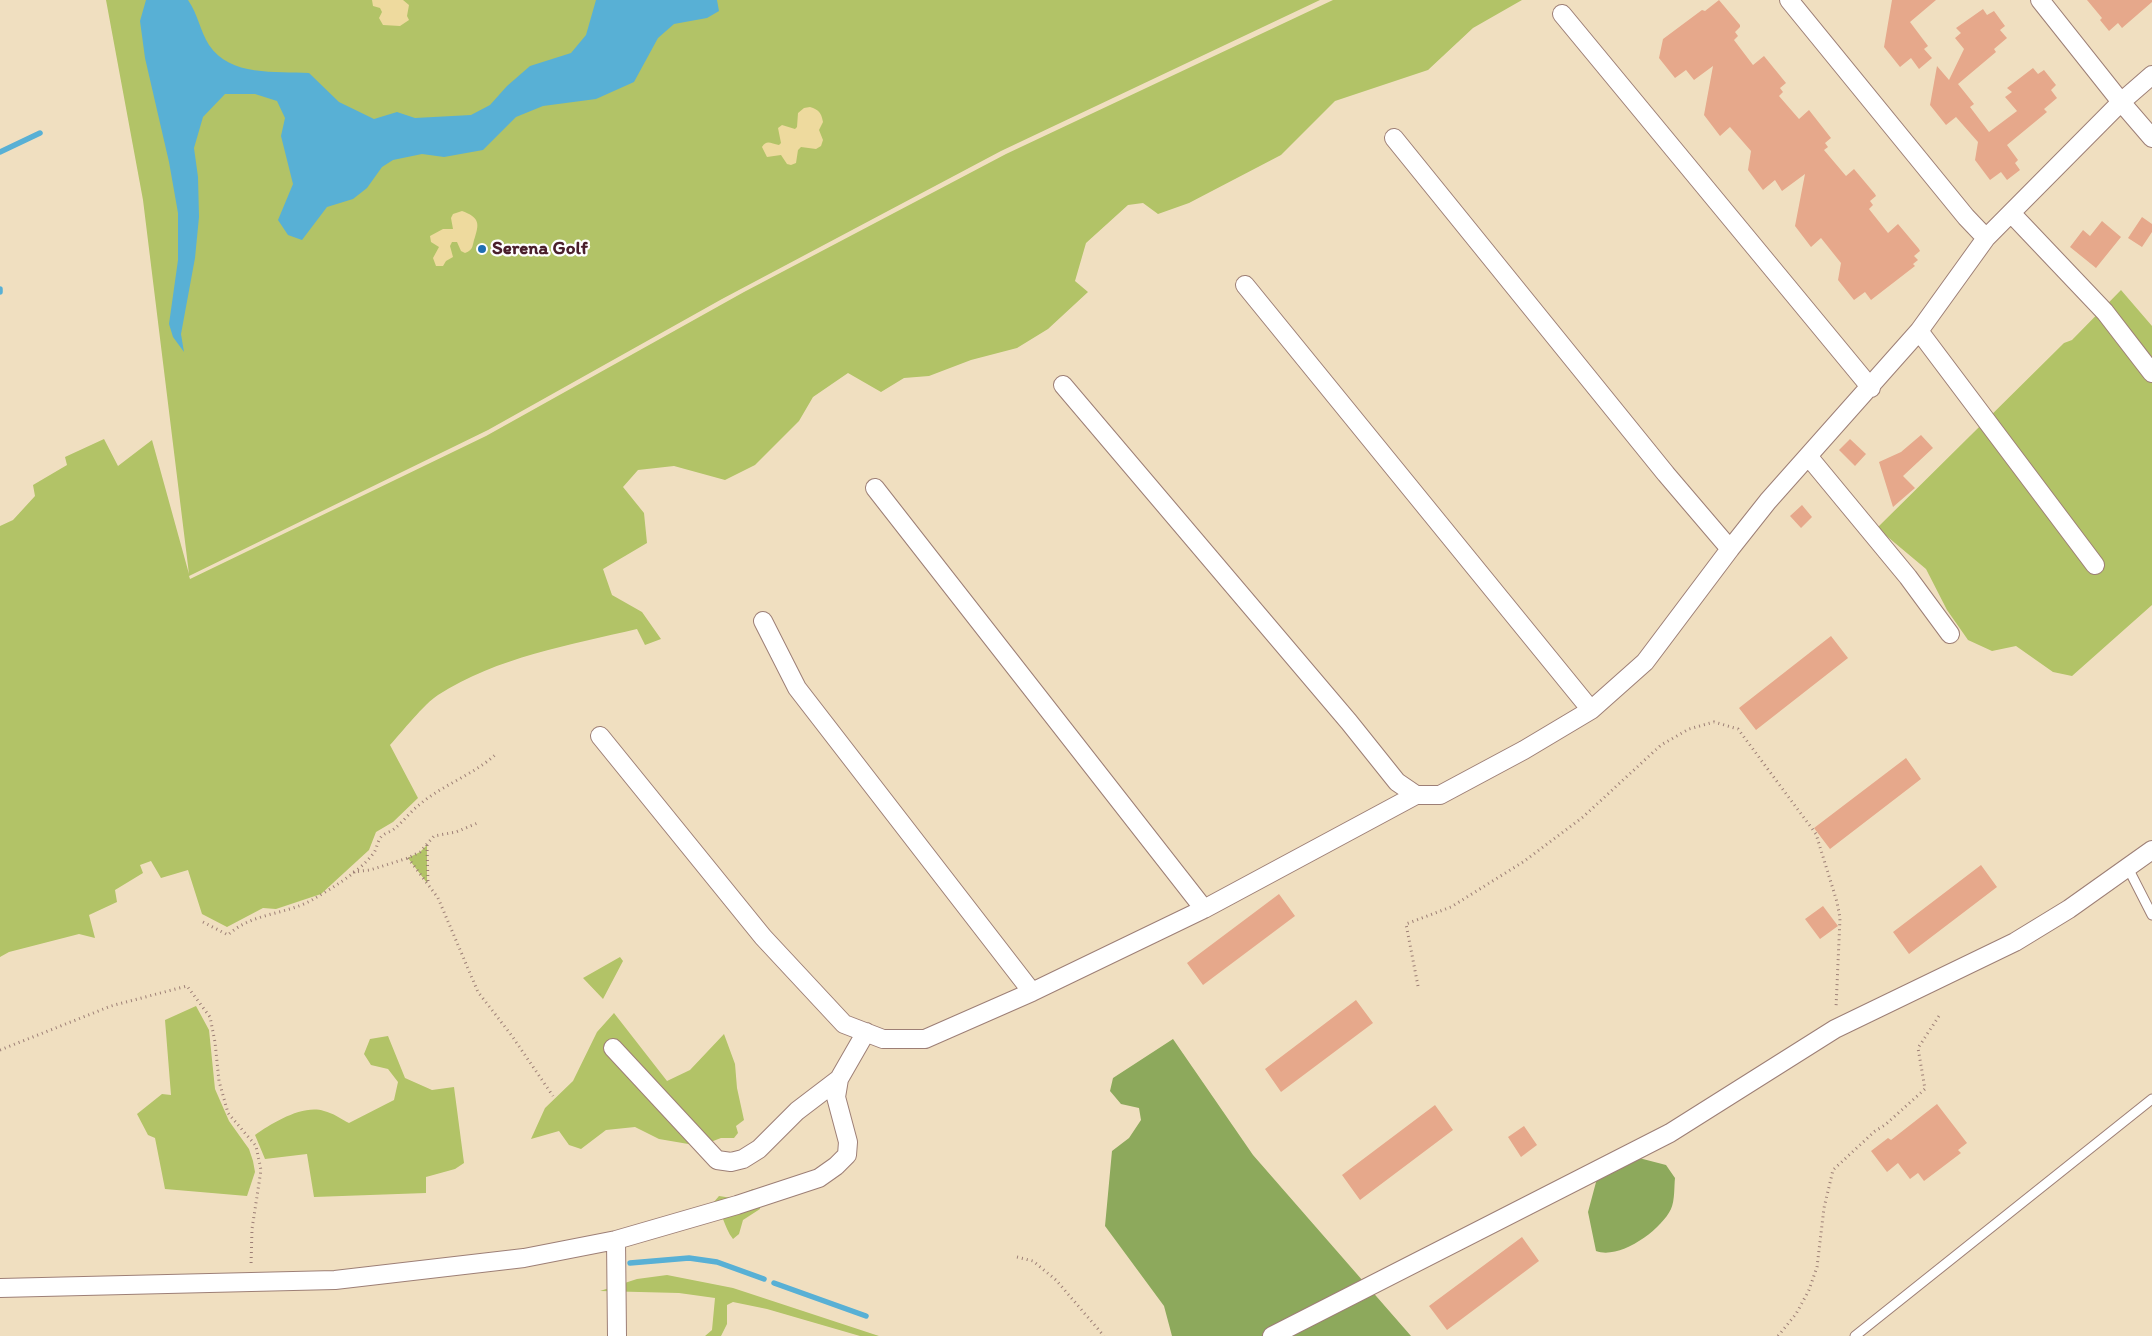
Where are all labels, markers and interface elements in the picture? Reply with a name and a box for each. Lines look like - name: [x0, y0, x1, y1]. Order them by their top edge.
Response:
- place label: Serena Golf: [492, 238, 588, 260]
- marker: Serena Golf: [476, 243, 488, 255]

